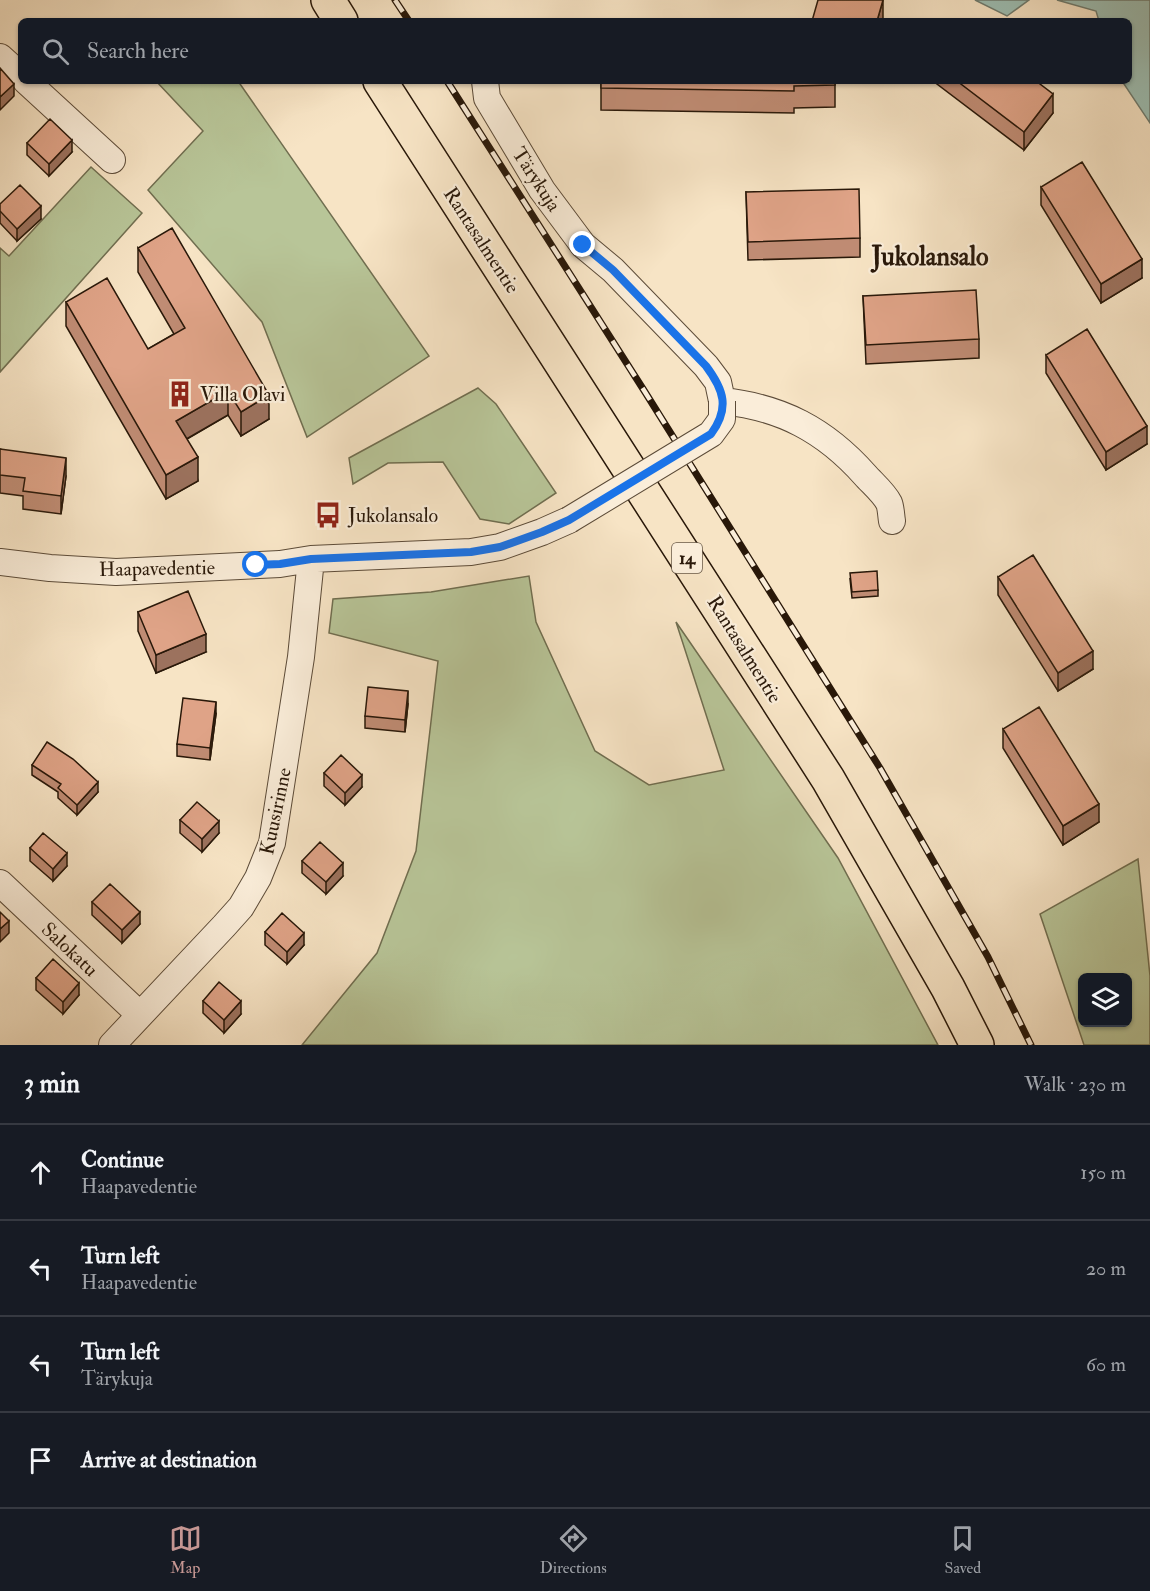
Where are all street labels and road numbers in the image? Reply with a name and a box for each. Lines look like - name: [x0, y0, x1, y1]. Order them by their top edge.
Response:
- street label: Tärykuja: [507, 142, 567, 217]
- street label: Rantasalmentie: [438, 182, 525, 298]
- road number: 14: [672, 543, 702, 573]
- street label: Haapavedentie: [99, 555, 215, 583]
- street label: Rantasalmentie: [702, 591, 787, 708]
- street label: Kuusirinne: [254, 765, 297, 857]
- street label: Salokatu: [36, 917, 103, 982]

